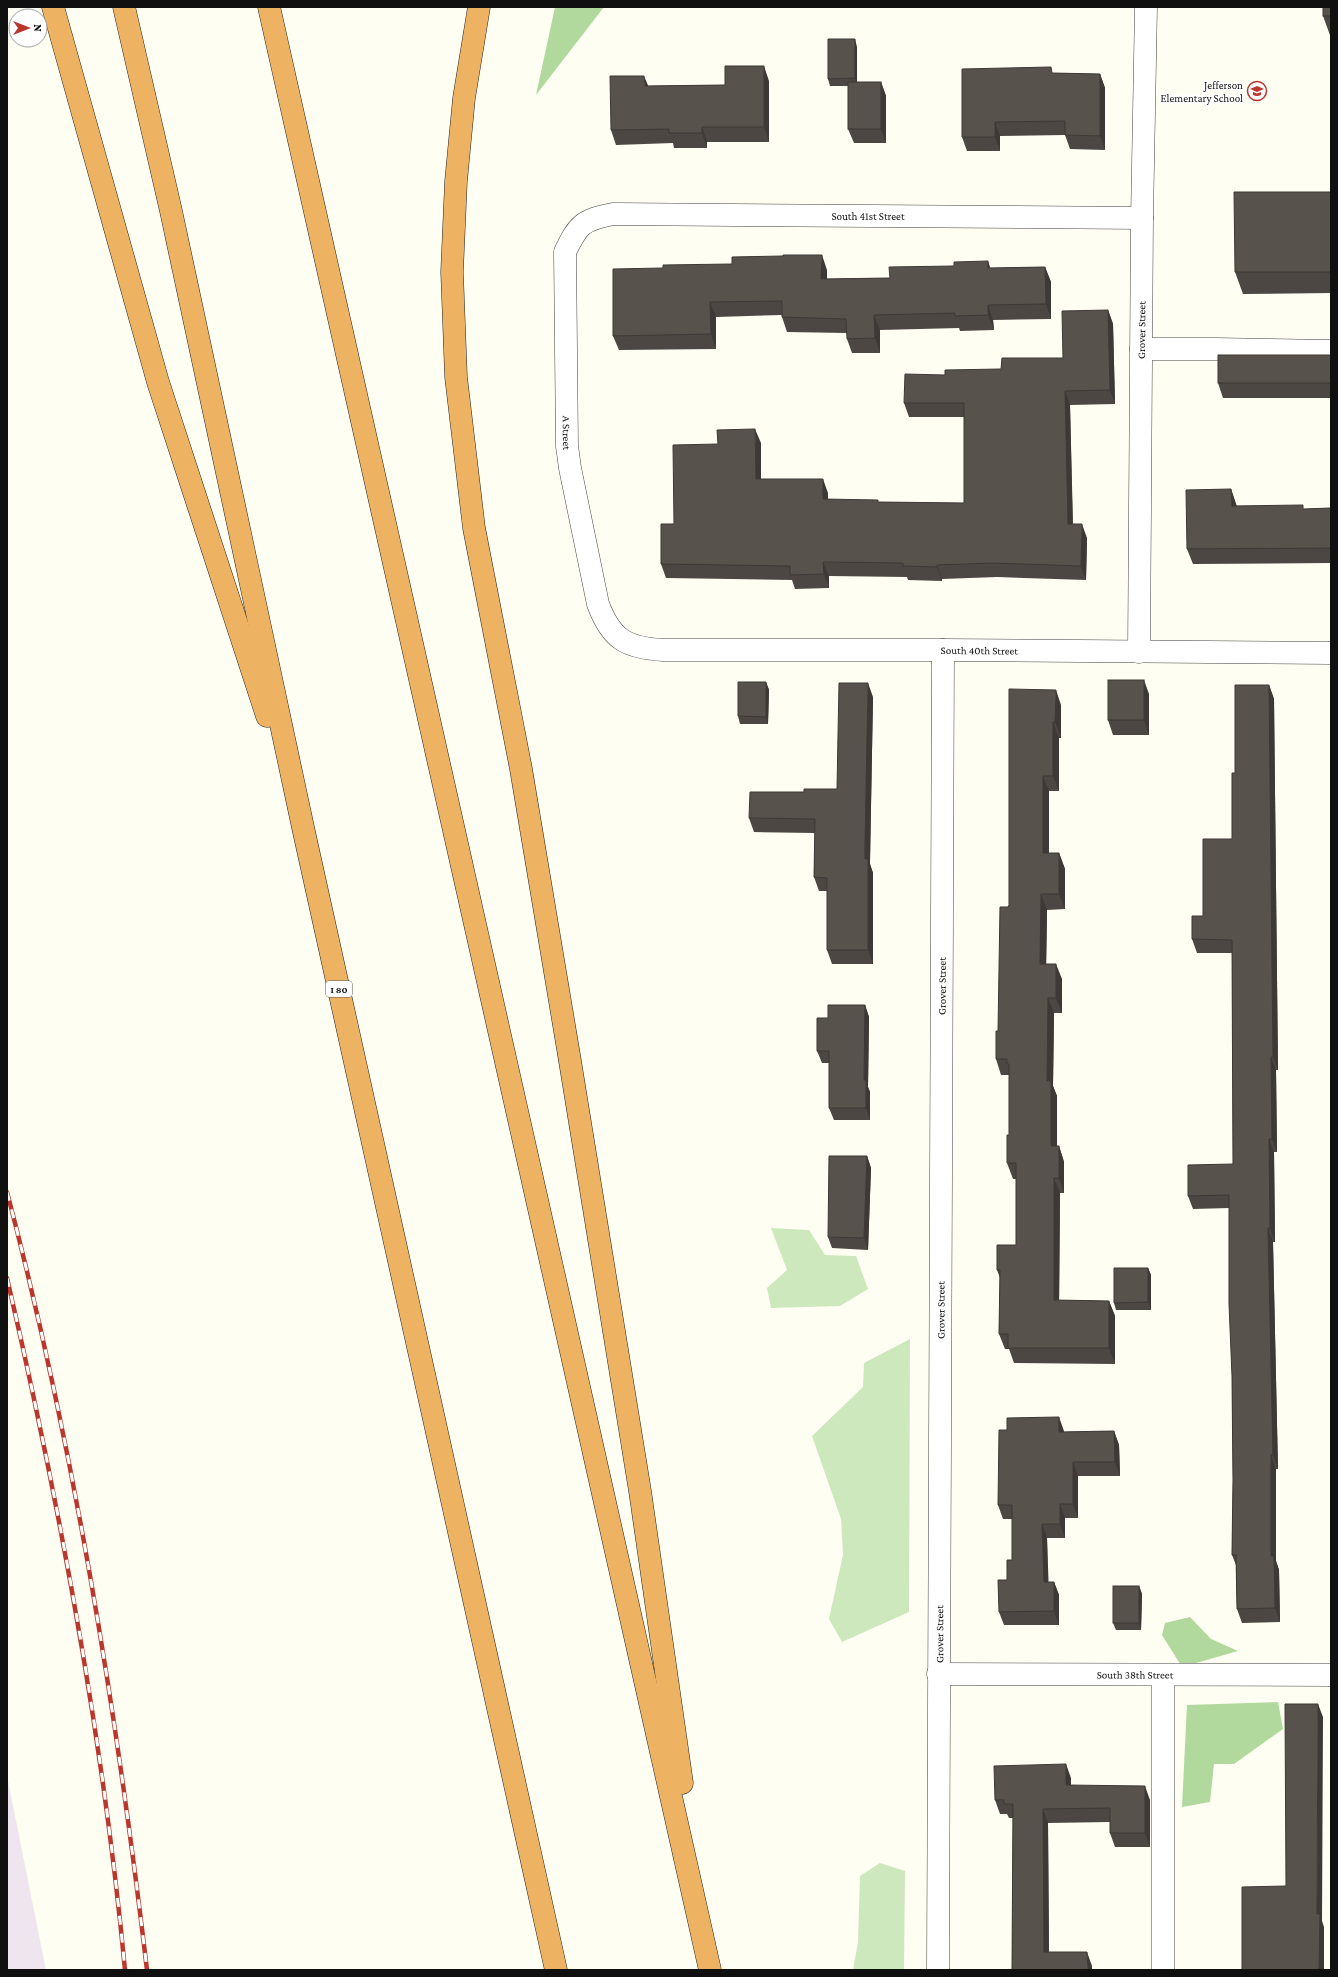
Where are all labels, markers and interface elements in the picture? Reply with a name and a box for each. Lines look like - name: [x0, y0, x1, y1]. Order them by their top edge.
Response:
- north arrow: [8, 8, 48, 48]
- text: N: [32, 24, 44, 32]
- place label: Jefferson Elementary School: [1161, 79, 1243, 105]
- school or university icon: Jefferson Elementary School: [1246, 80, 1268, 102]
- street label: South 41st Street: [831, 210, 905, 222]
- street label: Grover Street: [1135, 301, 1147, 359]
- street label: A Street: [561, 416, 574, 451]
- street label: South 40th Street: [941, 644, 1018, 657]
- street label: Grover Street: [936, 957, 948, 1015]
- road number: I 80: [326, 981, 352, 997]
- street label: Grover Street: [934, 1281, 947, 1339]
- street label: Grover Street: [933, 1605, 945, 1663]
- street label: South 38th Street: [1097, 1668, 1174, 1681]

